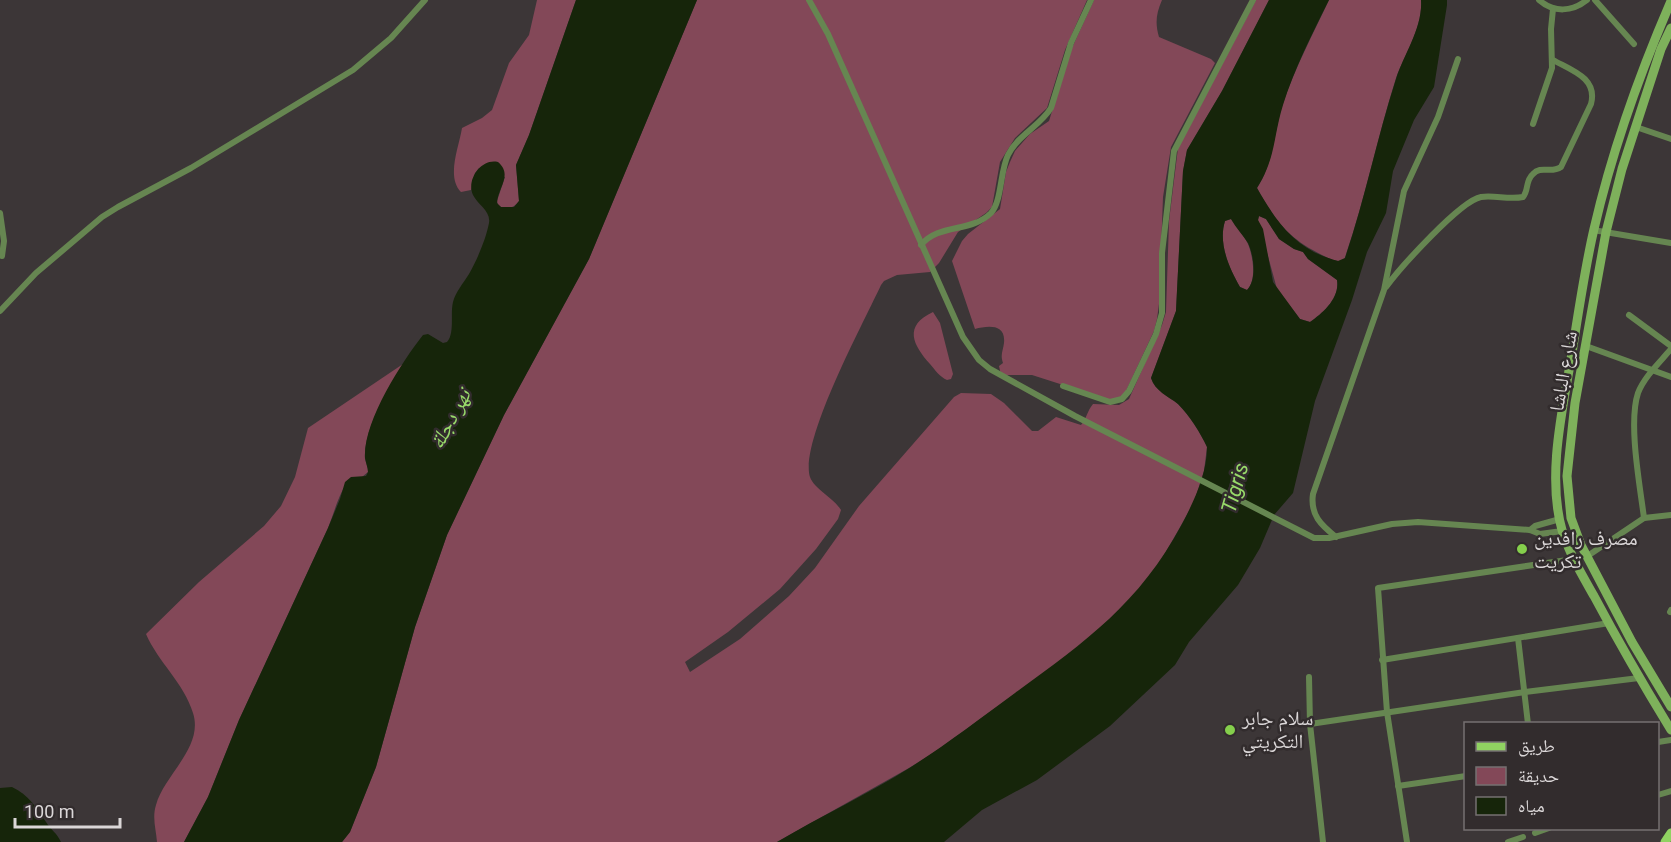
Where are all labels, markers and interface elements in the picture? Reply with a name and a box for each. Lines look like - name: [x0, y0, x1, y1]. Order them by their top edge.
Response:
- street label: شارع الباشا: [1544, 329, 1583, 413]
- water label: نهر دجلة: [424, 382, 477, 453]
- water label: Tigris: [1216, 460, 1254, 516]
- place label: مصرف رافدين تكريت: [1534, 526, 1638, 573]
- marker: مصرف رافدين تكريت: [1515, 542, 1529, 556]
- place label: سلام جابر التكريتي: [1241, 706, 1313, 757]
- legend: [1464, 722, 1659, 830]
- marker: سلام جابر التكريتي: [1223, 723, 1237, 737]
- text: طريق: [1518, 735, 1555, 757]
- text: حديقة: [1518, 765, 1559, 786]
- scale bar: [15, 791, 120, 829]
- text: مياه: [1518, 795, 1545, 816]
- text: 100 m: [24, 801, 75, 822]

